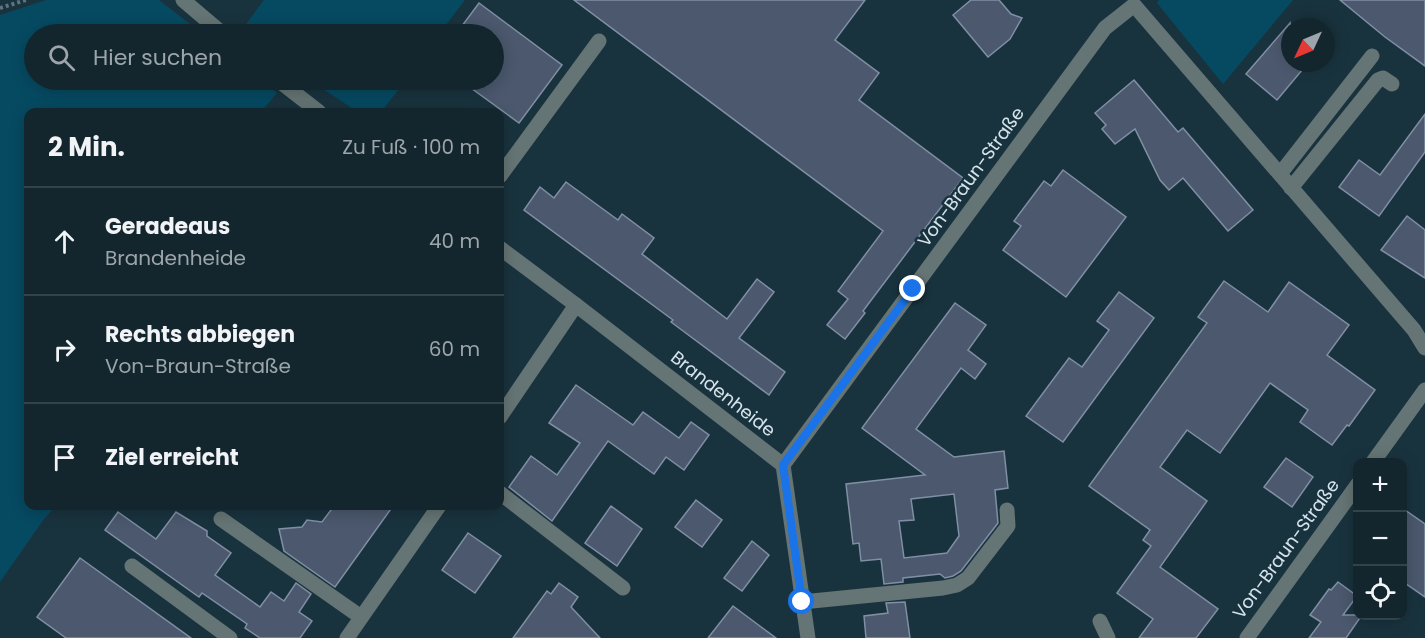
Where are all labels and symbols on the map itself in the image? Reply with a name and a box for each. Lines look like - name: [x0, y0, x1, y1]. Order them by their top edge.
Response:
- north arrow: [1281, 18, 1335, 72]
- street label: Von-Braun-Straße: [911, 102, 1030, 252]
- route end: [899, 275, 925, 301]
- street label: Brandenheide: [666, 345, 781, 442]
- street label: Von-Braun-Straße: [1226, 474, 1345, 624]
- route start: [788, 588, 814, 614]

